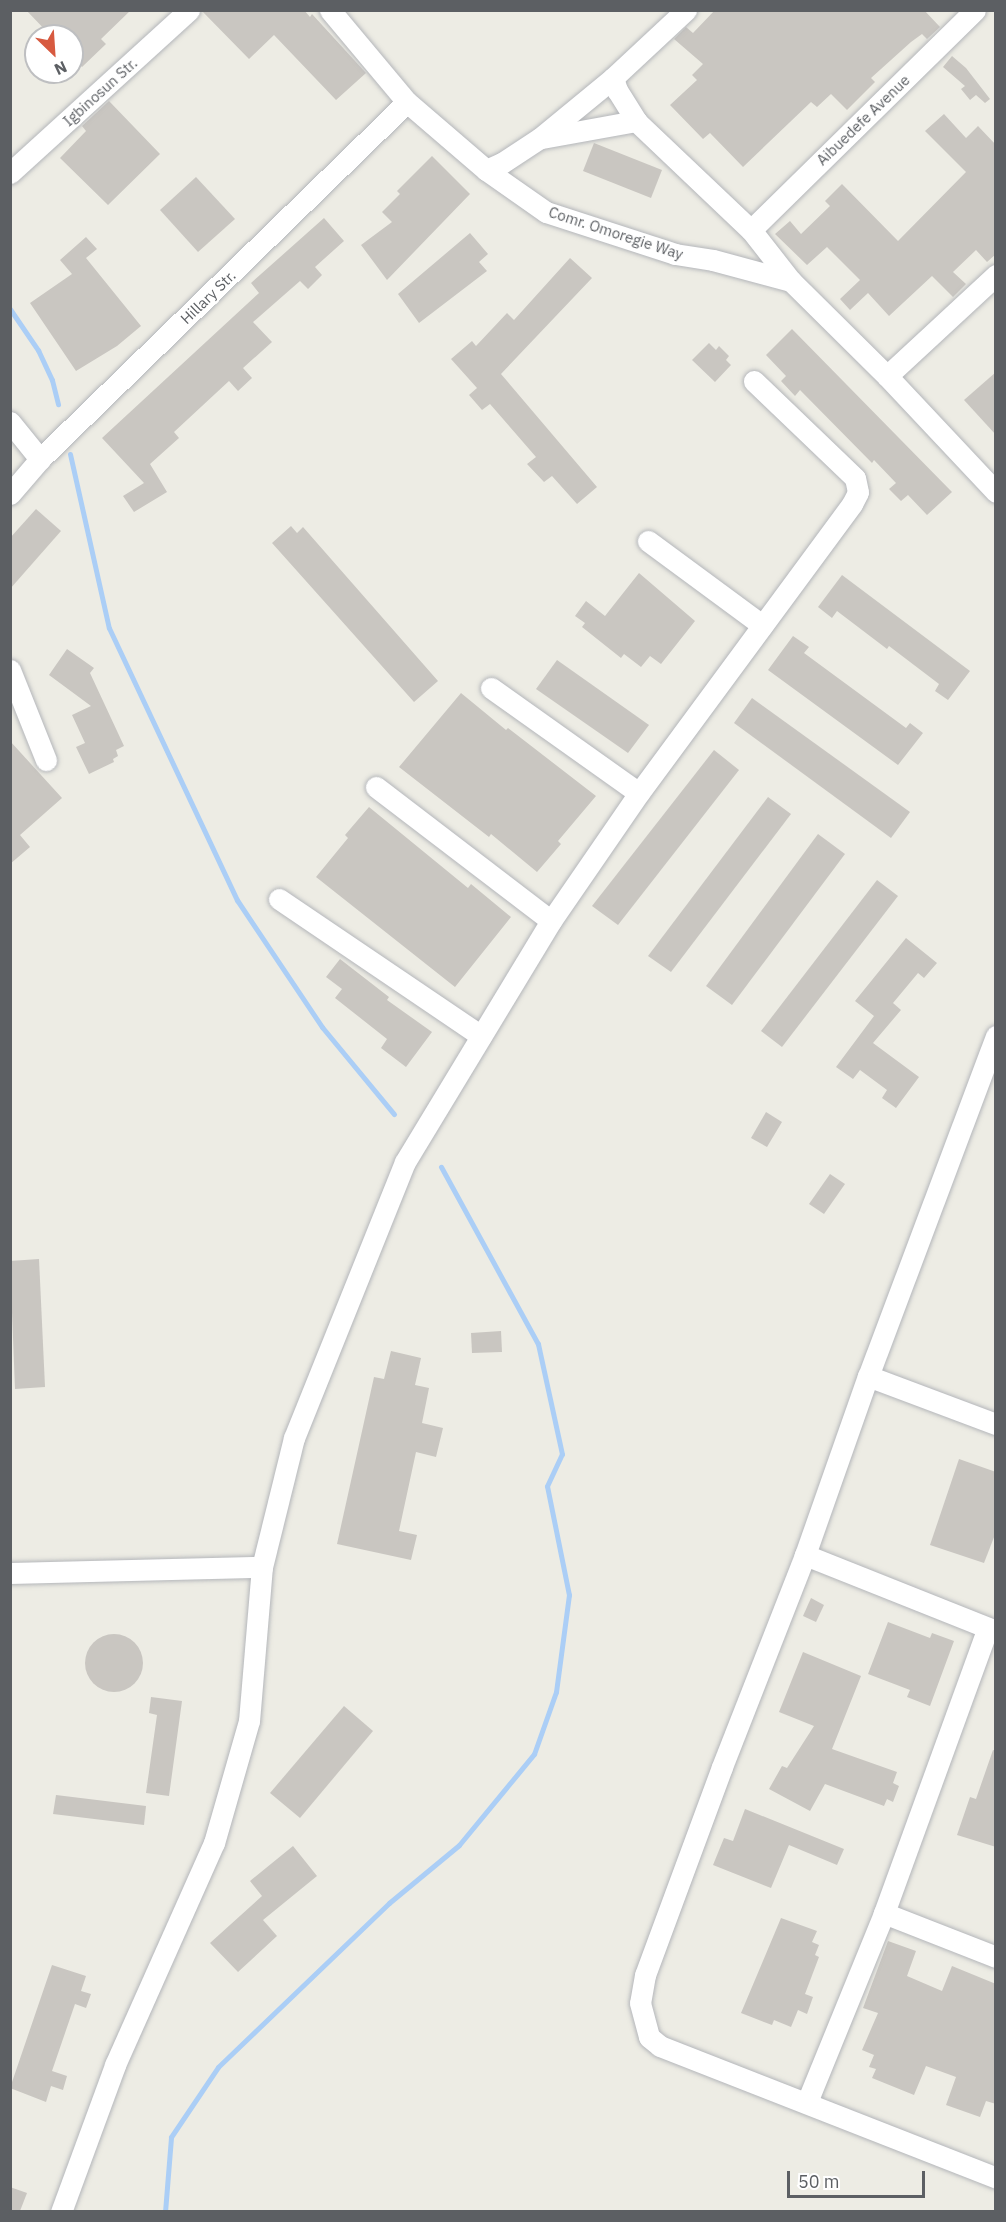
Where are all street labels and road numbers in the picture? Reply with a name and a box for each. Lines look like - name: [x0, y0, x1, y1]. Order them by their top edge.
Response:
- street label: Igbinosun Str.: [59, 54, 141, 130]
- street label: Aibuedefe Avenue: [813, 71, 913, 169]
- street label: Comr. Omoregie Way: [546, 203, 686, 263]
- street label: Hillary Str.: [177, 266, 239, 328]

